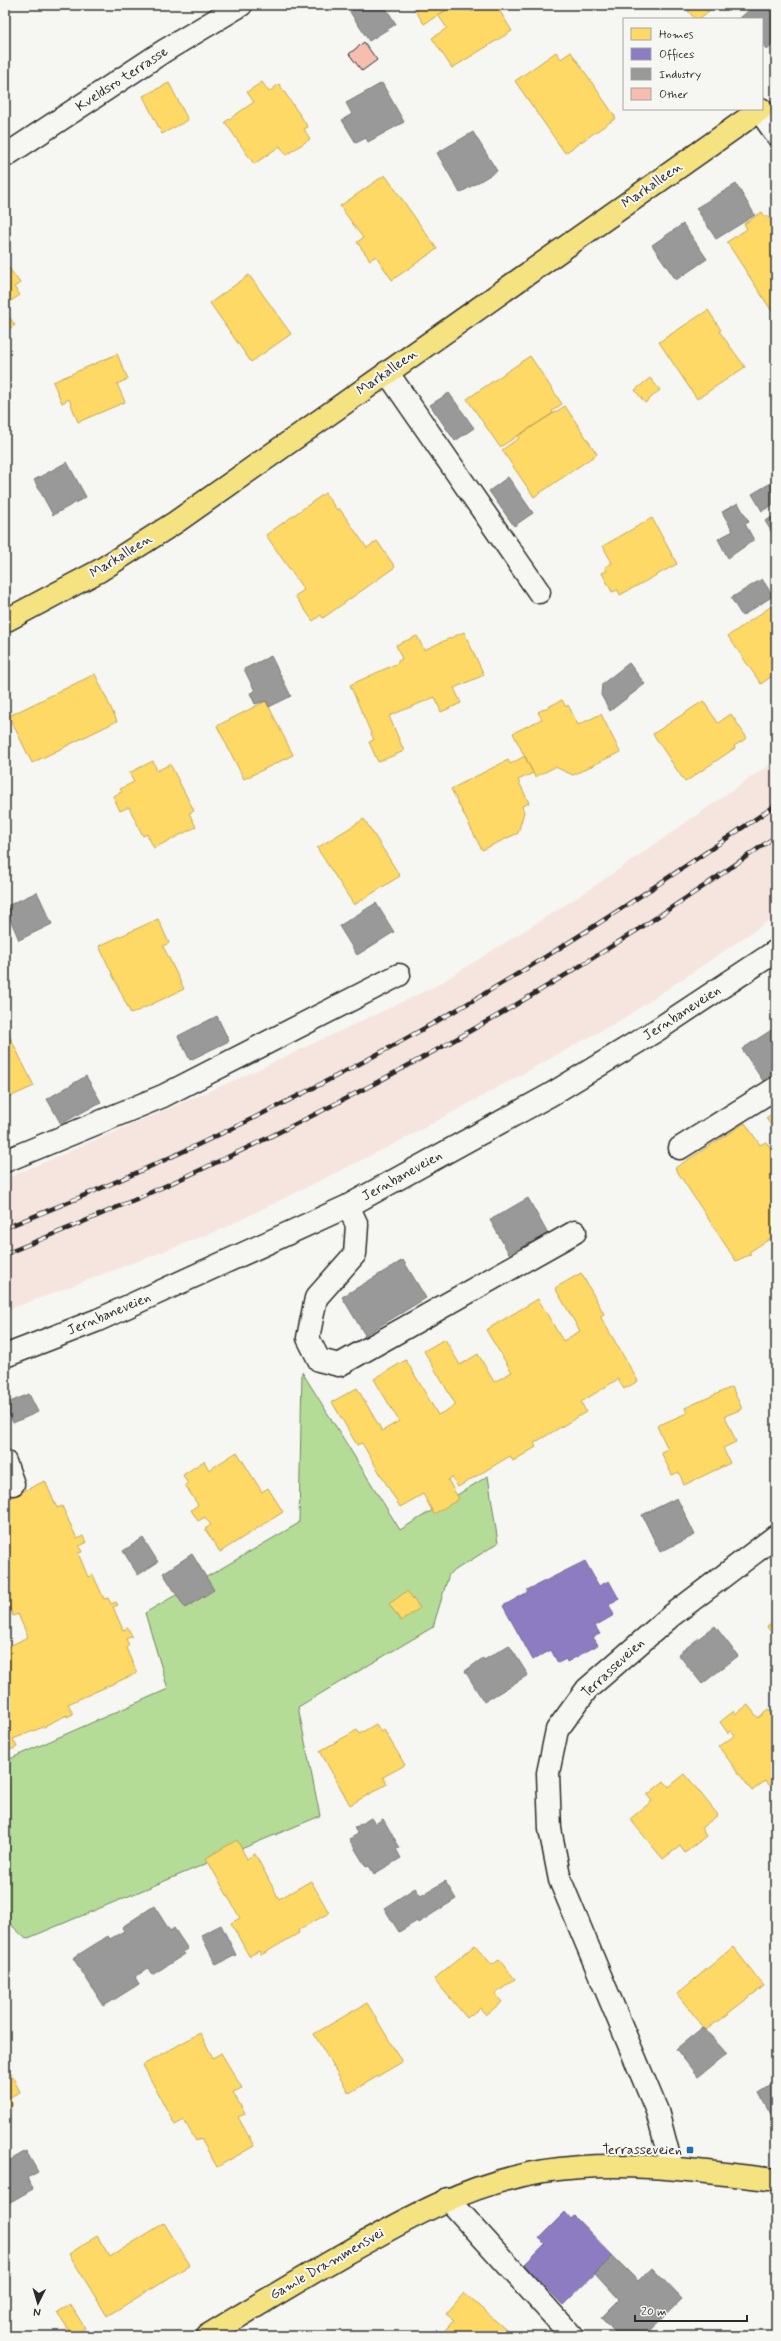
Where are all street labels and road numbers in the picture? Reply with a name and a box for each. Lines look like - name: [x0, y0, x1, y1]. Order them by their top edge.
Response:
- street label: Kveldsro terrasse: [72, 42, 172, 116]
- street label: Markalleen: [618, 157, 686, 213]
- street label: Markalleen: [353, 344, 421, 400]
- street label: Markalleen: [86, 530, 156, 582]
- street label: Jernbaneveien: [640, 981, 724, 1045]
- street label: Jernbaneveien: [359, 1147, 445, 1205]
- street label: Jernbaneveien: [65, 1288, 153, 1340]
- street label: Terrasseveien: [578, 1634, 648, 1702]
- street label: Gamle Drammensvei: [267, 2224, 388, 2304]

